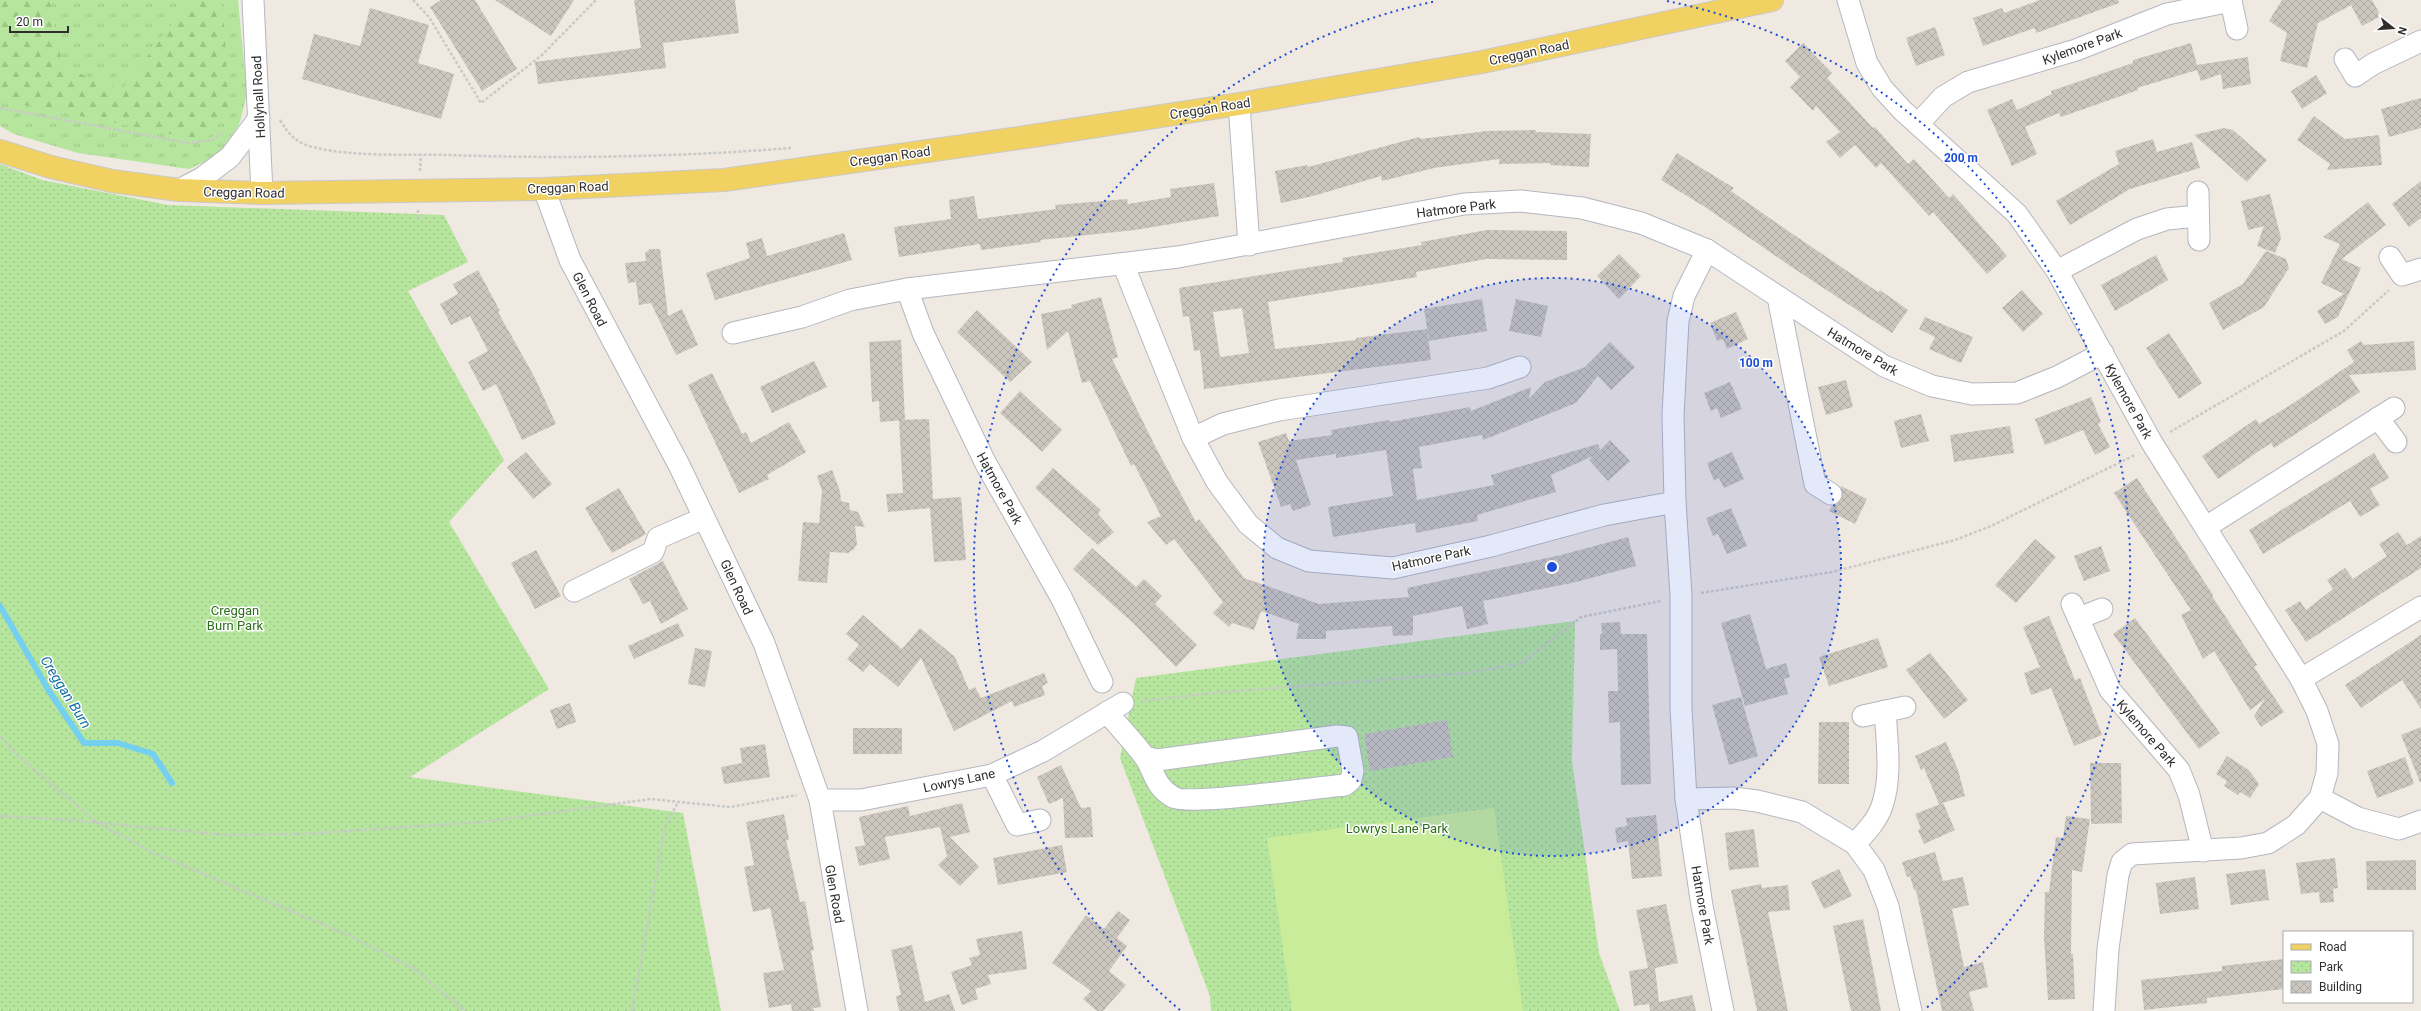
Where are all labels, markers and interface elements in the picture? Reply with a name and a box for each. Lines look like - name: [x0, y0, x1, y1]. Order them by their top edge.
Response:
- scale bar: [10, 8, 68, 34]
- north arrow: [2373, 8, 2413, 48]
- text: 20 m: [16, 15, 43, 29]
- street label: Kylemore Park: [2040, 25, 2124, 68]
- text: N: [2395, 25, 2409, 37]
- street label: Creggan Road: [1488, 37, 1571, 68]
- street label: Hollyhall Road: [249, 55, 268, 139]
- street label: Creggan Road: [1169, 95, 1252, 122]
- street label: Creggan Road: [849, 143, 931, 170]
- text: 200 m: [1944, 151, 1978, 165]
- street label: Creggan Road: [527, 179, 609, 196]
- street label: Creggan Road: [203, 184, 285, 201]
- street label: Hatmore Park: [1415, 196, 1497, 221]
- street label: Glen Road: [569, 269, 610, 329]
- street label: Hatmore Park: [1825, 324, 1901, 379]
- text: 100 m: [1739, 356, 1773, 370]
- street label: Kylemore Park: [2102, 361, 2156, 442]
- street label: Hatmore Park: [974, 450, 1026, 527]
- street label: Hatmore Park: [1390, 543, 1472, 574]
- street label: Glen Road: [717, 557, 756, 617]
- centre of rings: [1545, 560, 1559, 574]
- park label: Creggan Burn Park: [207, 603, 264, 633]
- water label: Creggan Burn: [37, 653, 95, 731]
- street label: Kylemore Park: [2114, 697, 2180, 770]
- street label: Lowrys Lane: [922, 766, 996, 795]
- park label: Lowrys Lane Park: [1346, 821, 1449, 836]
- street label: Glen Road: [822, 864, 847, 925]
- street label: Hatmore Park: [1688, 864, 1717, 946]
- legend: [2283, 931, 2413, 1003]
- text: Road: [2319, 940, 2347, 954]
- text: Park: [2319, 960, 2344, 974]
- text: Building: [2319, 980, 2362, 994]

